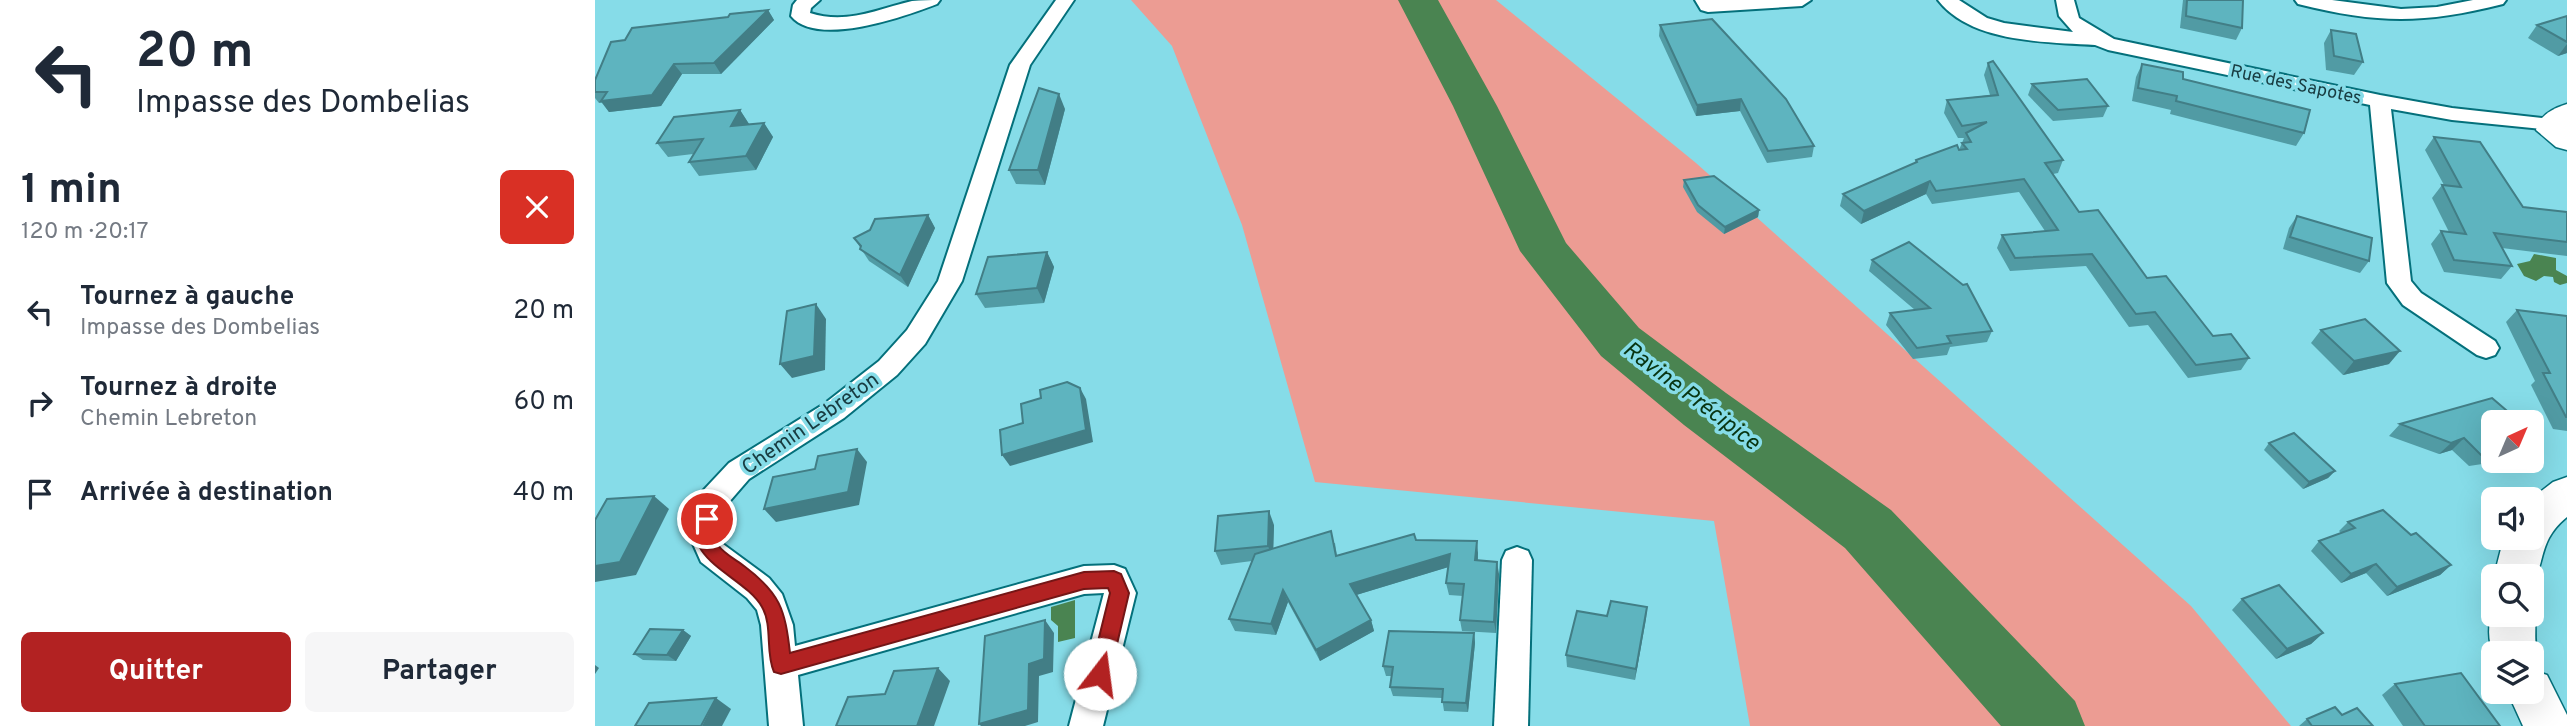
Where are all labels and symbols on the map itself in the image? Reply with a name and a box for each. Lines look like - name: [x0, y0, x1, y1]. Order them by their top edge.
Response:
- street label: Rue des Sapotes: [2228, 60, 2363, 111]
- water label: Ravine Précipice: [1616, 336, 1766, 459]
- street label: Chemin Lebreton: [737, 367, 885, 482]
- north arrow: [2481, 410, 2545, 472]
- pin: [677, 489, 737, 549]
- position arrow: [1063, 637, 1137, 711]

